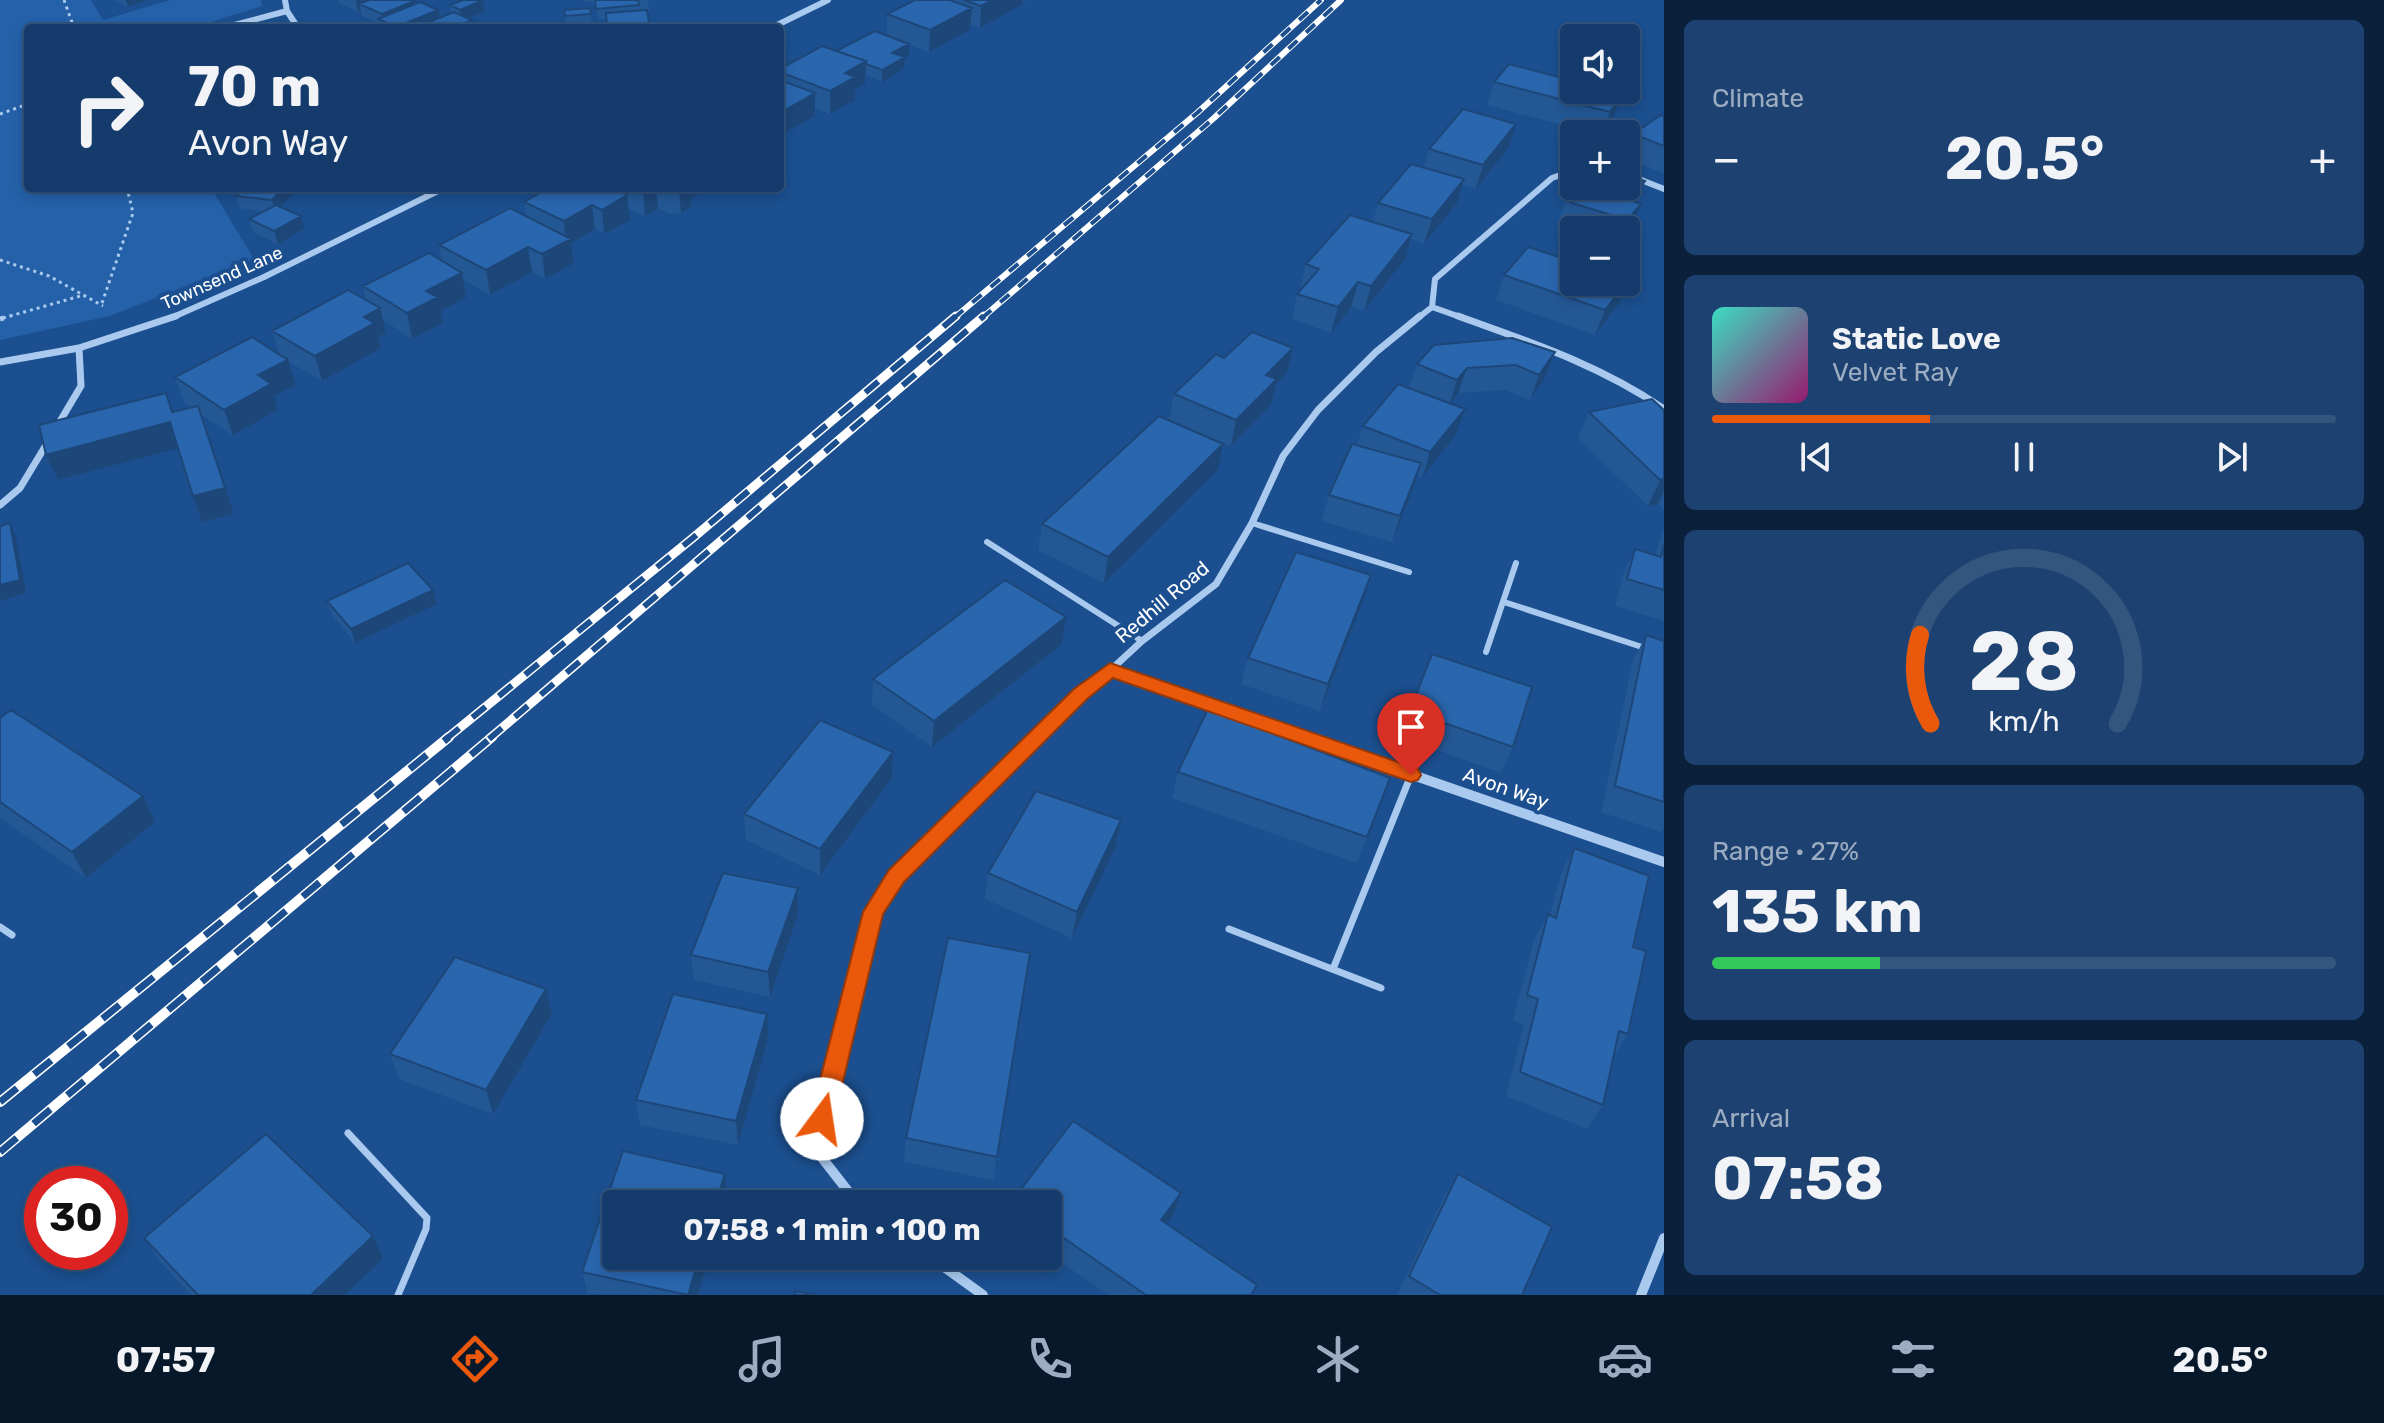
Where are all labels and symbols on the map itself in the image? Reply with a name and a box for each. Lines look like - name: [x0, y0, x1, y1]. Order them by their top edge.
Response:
- street label: Townsend Lane: [158, 241, 286, 315]
- street label: Redhill Road: [1110, 556, 1214, 648]
- pin: [1377, 693, 1445, 775]
- street label: Avon Way: [1460, 762, 1552, 814]
- position arrow: [780, 1077, 864, 1161]
- speed limit sign: 30: [24, 1166, 128, 1270]

